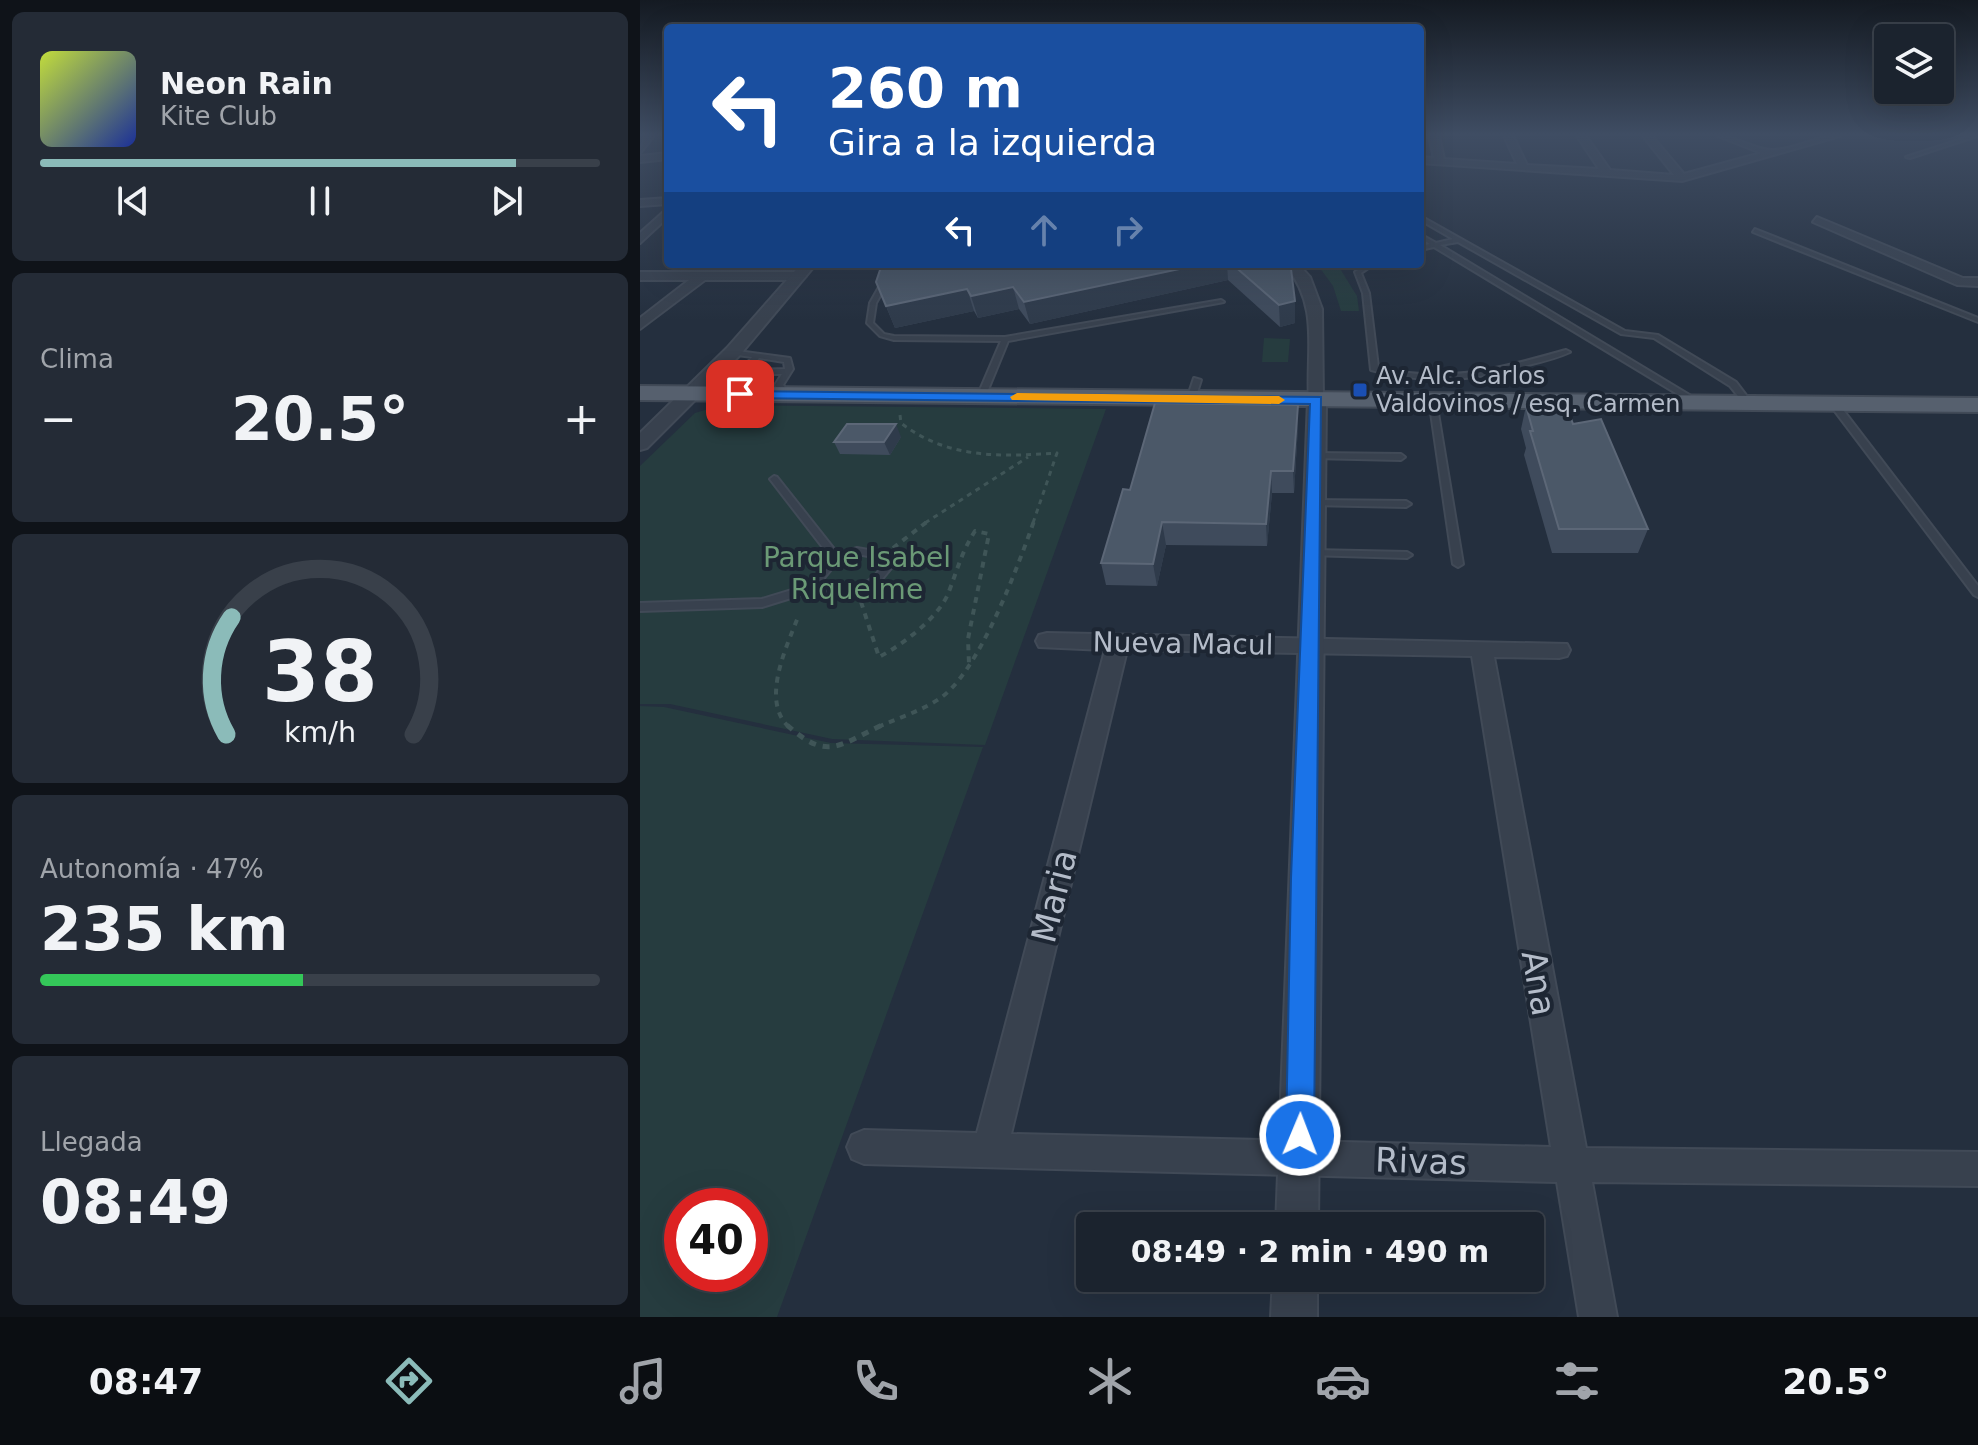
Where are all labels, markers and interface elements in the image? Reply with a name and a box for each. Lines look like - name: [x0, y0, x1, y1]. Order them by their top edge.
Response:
- map controls: [1874, 24, 1954, 104]
- button: layers: [1874, 24, 1954, 104]
- text: 260 m: [828, 55, 1023, 120]
- icon: left: [696, 56, 800, 160]
- text: Neon Rain: [160, 66, 333, 101]
- text: Kite Club: [160, 101, 277, 131]
- text: Gira a la izquierda: [828, 122, 1157, 163]
- icon: previous: [111, 179, 155, 223]
- icon: pause: [298, 179, 342, 223]
- icon: next: [485, 179, 529, 223]
- icon: left: [938, 208, 982, 252]
- icon: ahead: [1022, 208, 1066, 252]
- icon: right: [1106, 208, 1150, 252]
- text: Clima: [40, 344, 114, 374]
- pin: [706, 360, 774, 428]
- place label: Av. Alc. Carlos Valdovinos / esq. Carmen: [1376, 362, 1681, 418]
- icon: arrive: [718, 372, 762, 416]
- marker: Av. Alc. Carlos Valdovinos / esq. Carmen: [1351, 381, 1369, 399]
- text: 20.5°: [231, 384, 409, 454]
- text: −: [40, 393, 77, 444]
- text: +: [563, 393, 600, 444]
- park label: Parque Isabel Riquelme: [763, 541, 951, 606]
- text: 38: [262, 623, 378, 720]
- street label: Nueva Macul: [1092, 625, 1274, 662]
- text: km/h: [284, 715, 356, 749]
- street label: Maria: [1023, 845, 1085, 947]
- text: Autonomía · 47%: [40, 854, 264, 884]
- text: 235 km: [40, 894, 289, 964]
- street label: Ana: [1514, 947, 1564, 1019]
- position arrow: [1258, 1093, 1342, 1177]
- text: Llegada: [40, 1127, 143, 1157]
- street label: Rivas: [1374, 1139, 1468, 1183]
- text: 08:49: [40, 1167, 231, 1237]
- speed limit sign: 40: [664, 1188, 768, 1292]
- text: 08:49 · 2 min · 490 m: [1131, 1234, 1489, 1269]
- icon: directions: [381, 1353, 437, 1409]
- icon: music: [615, 1353, 671, 1409]
- icon: phone: [848, 1353, 904, 1409]
- icon: climate: [1082, 1353, 1138, 1409]
- icon: car: [1315, 1353, 1371, 1409]
- icon: filters: [1549, 1353, 1605, 1409]
- text: 08:47: [89, 1361, 203, 1402]
- text: 20.5°: [1782, 1361, 1889, 1402]

